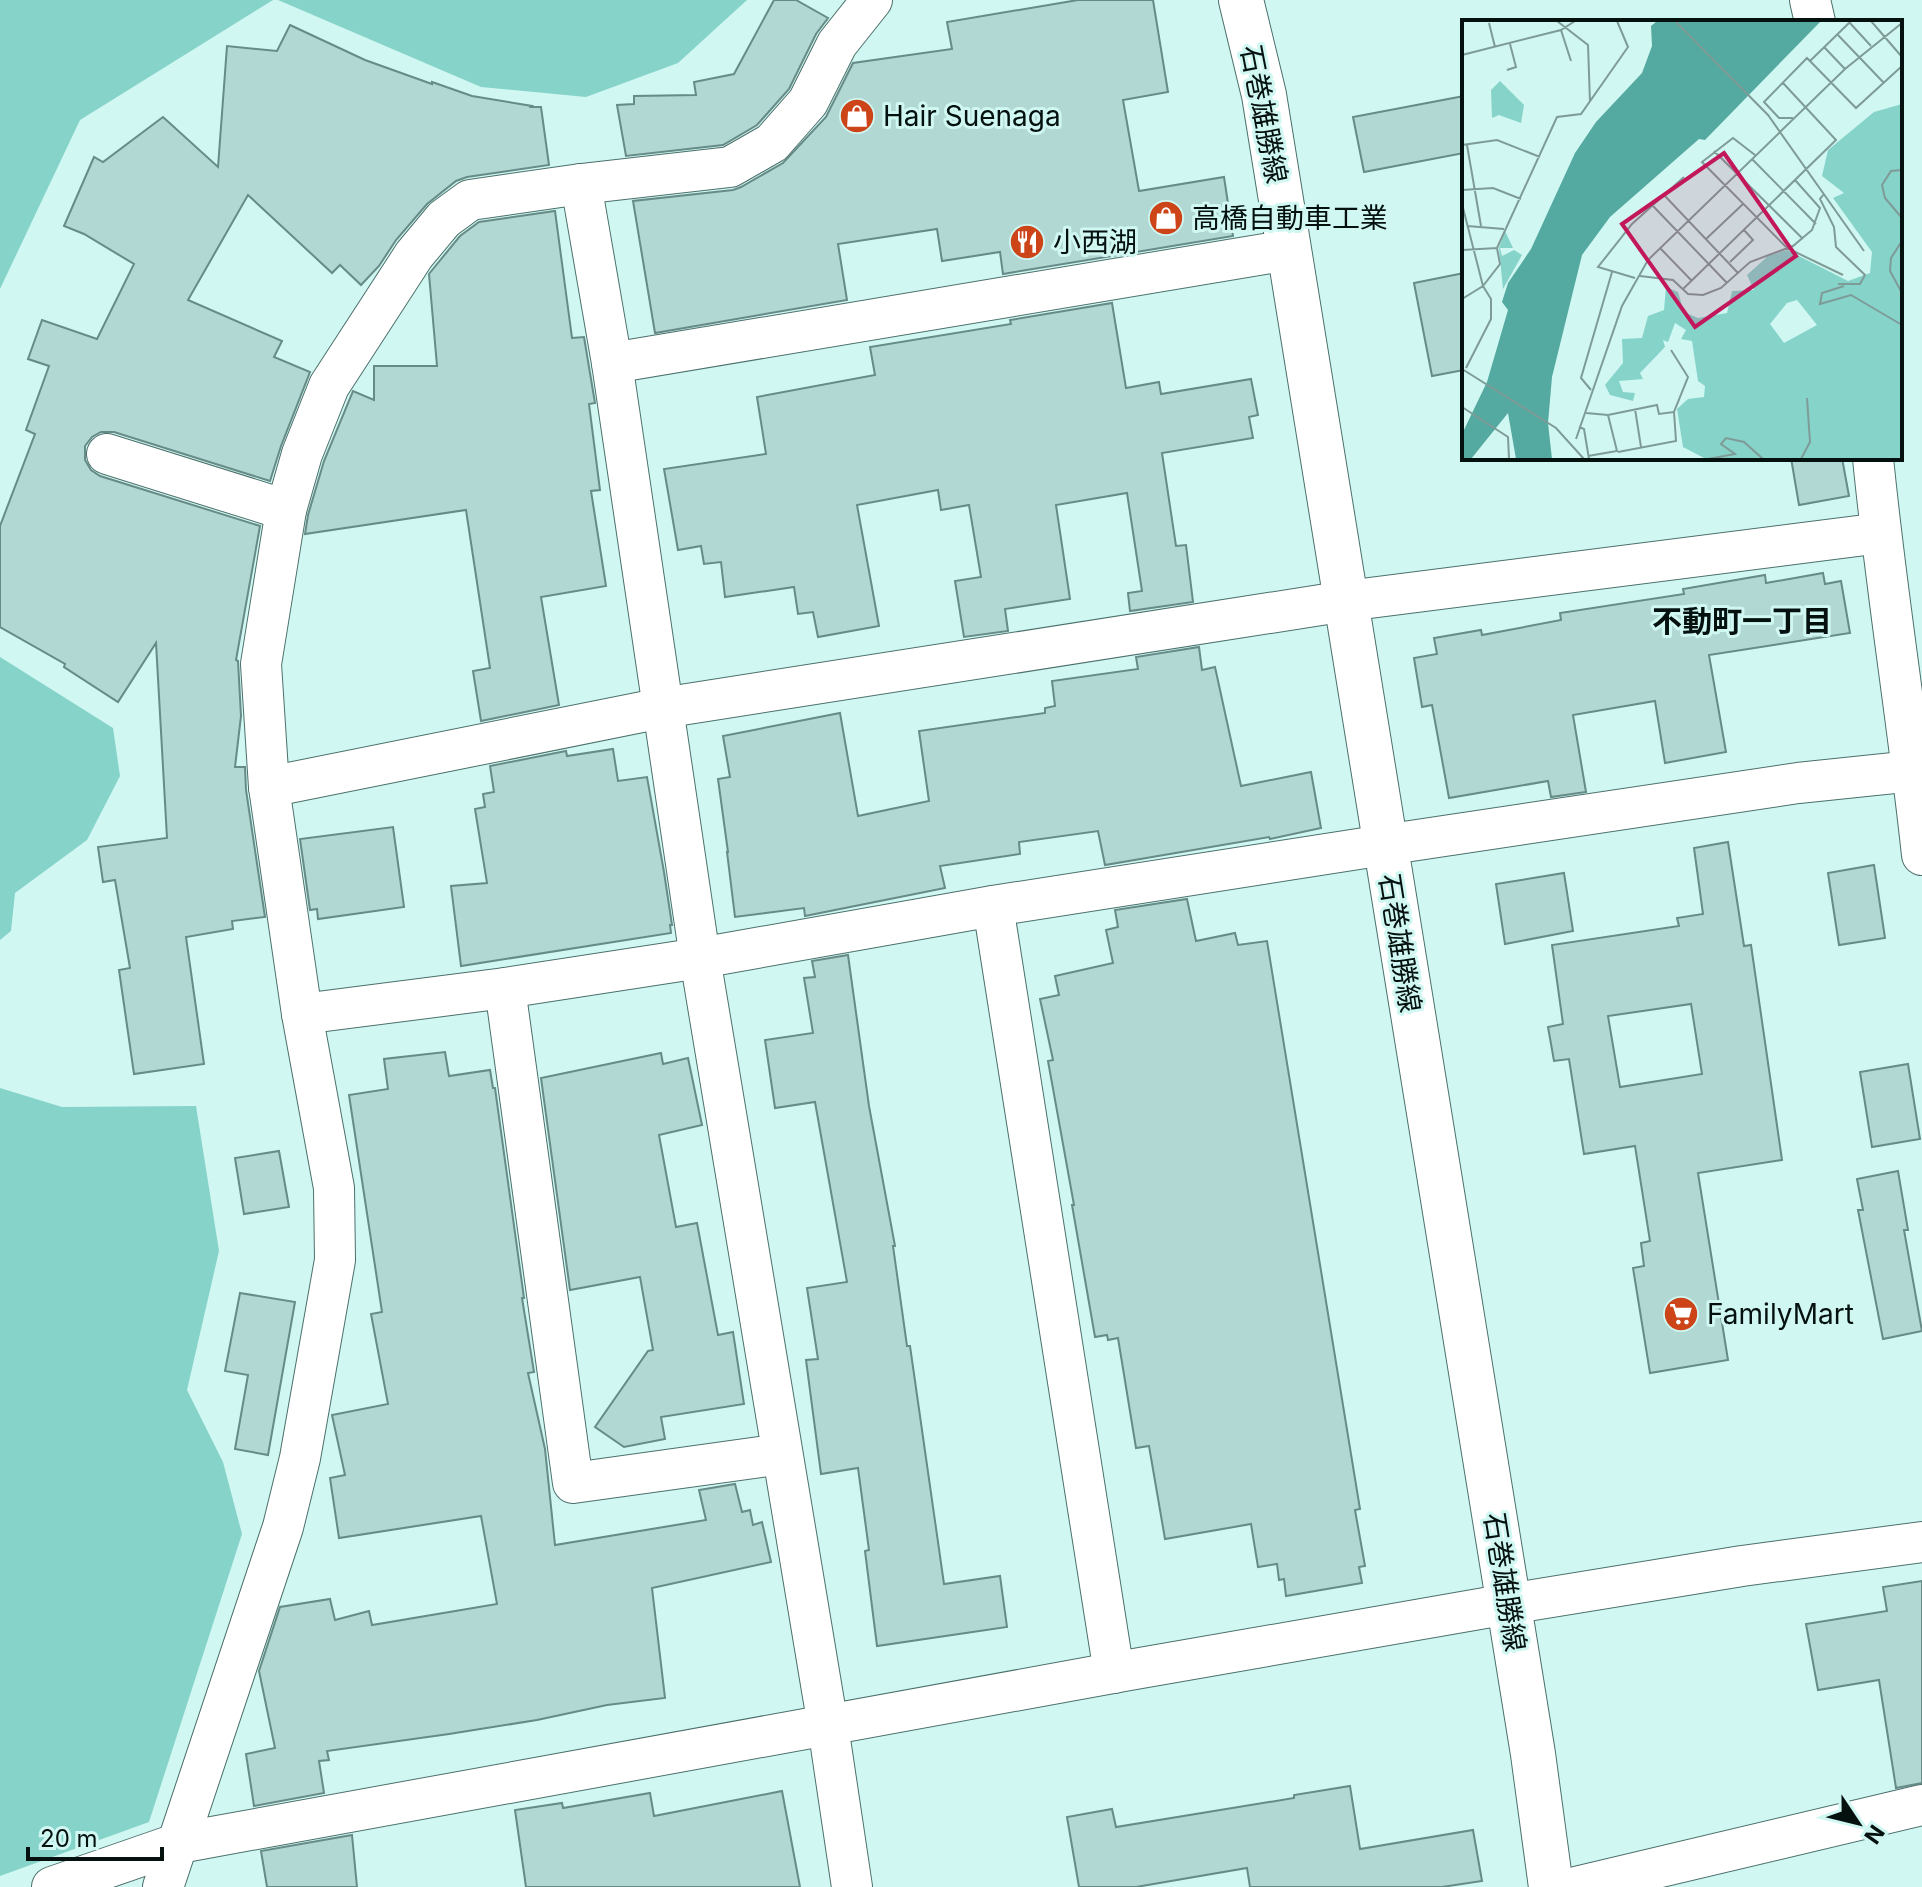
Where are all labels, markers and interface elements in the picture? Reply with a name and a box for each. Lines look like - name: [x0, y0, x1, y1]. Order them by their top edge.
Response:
- inset map: [1462, 20, 1902, 460]
- street label: 石巻雄勝線: [1234, 42, 1294, 186]
- shop icon: Hair Suenaga: [838, 97, 876, 135]
- place label: Hair Suenaga: [883, 99, 1061, 133]
- shop icon: 高橋自動車工業: [1147, 199, 1185, 237]
- place label: 高橋自動車工業: [1192, 201, 1388, 235]
- restaurant icon: 小西湖: [1008, 223, 1046, 261]
- place label: 小西湖: [1053, 225, 1137, 259]
- district label: 不動町一丁目: [1652, 603, 1832, 639]
- street label: 石巻雄勝線: [1372, 871, 1428, 1015]
- supermarket icon: FamilyMart: [1662, 1295, 1700, 1333]
- place label: FamilyMart: [1707, 1297, 1854, 1331]
- street label: 石巻雄勝線: [1477, 1510, 1533, 1654]
- north arrow: [1818, 1783, 1898, 1863]
- scale bar: [28, 1811, 162, 1861]
- text: N: [1859, 1820, 1890, 1849]
- text: 20 m: [40, 1824, 98, 1853]

